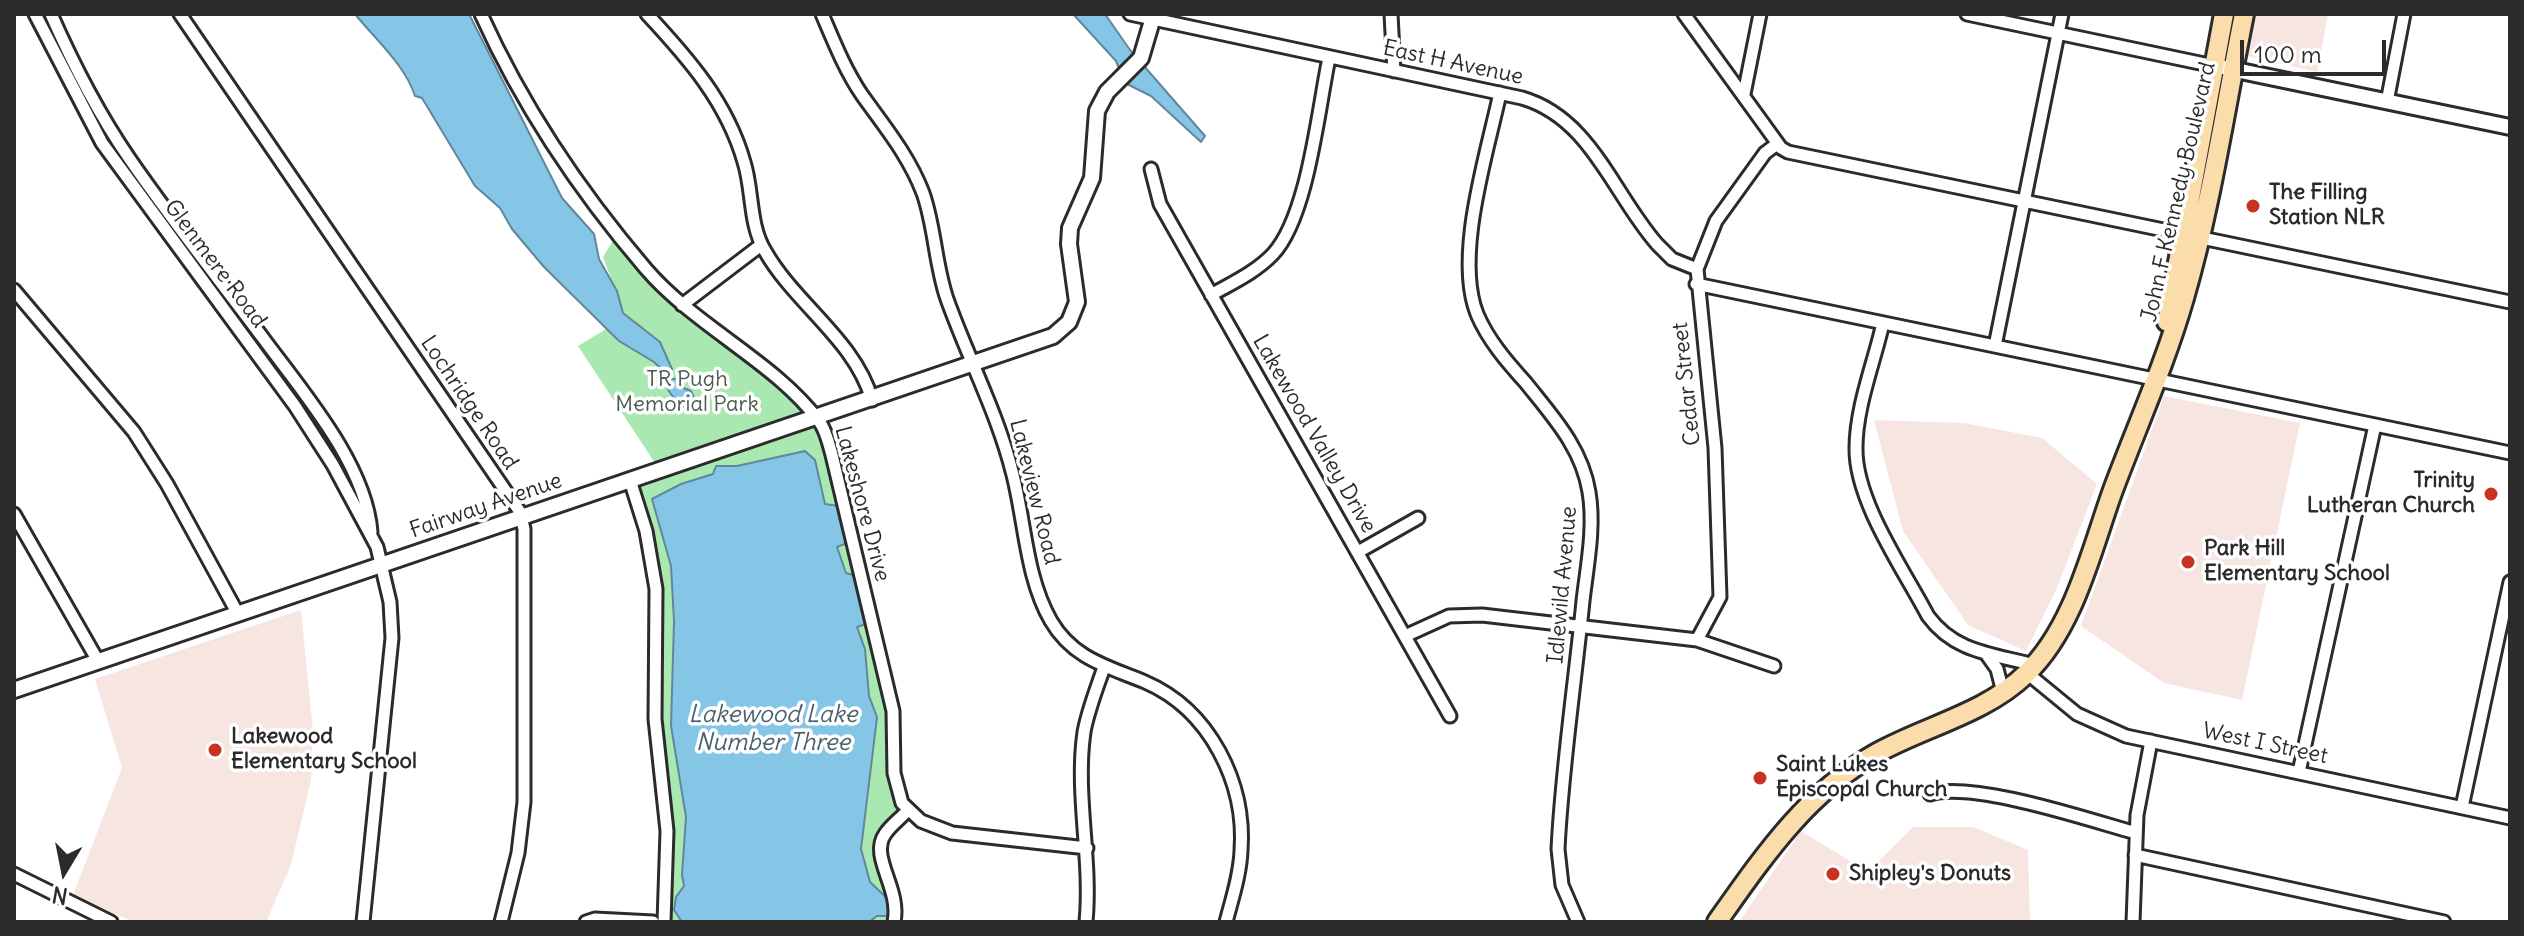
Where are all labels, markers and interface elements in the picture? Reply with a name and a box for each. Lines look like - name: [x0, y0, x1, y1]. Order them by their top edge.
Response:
- scale bar: [2244, 24, 2390, 74]
- street label: East H Avenue: [1381, 35, 1525, 91]
- text: 100 m: [2254, 39, 2322, 69]
- street label: John F Kennedy Boulevard: [2136, 59, 2222, 325]
- place label: The Filling Station NLR: [2269, 180, 2385, 232]
- street label: Glenmere Road: [158, 195, 272, 333]
- marker: The Filling Station NLR: [2244, 197, 2262, 215]
- street label: Cedar Street: [1667, 321, 1707, 447]
- street label: Lakewood Valley Drive: [1246, 330, 1382, 538]
- street label: Lochridge Road: [415, 331, 523, 475]
- park label: TR Pugh Memorial Park: [615, 367, 759, 418]
- street label: Lakeview Road: [1003, 417, 1065, 567]
- street label: Lakeshore Drive: [829, 423, 895, 585]
- street label: Fairway Avenue: [406, 468, 566, 544]
- place label: Trinity Lutheran Church: [2307, 468, 2475, 520]
- marker: Trinity Lutheran Church: [2482, 485, 2500, 503]
- street label: Idlewild Avenue: [1543, 505, 1583, 665]
- place label: Park Hill Elementary School: [2204, 536, 2390, 588]
- marker: Park Hill Elementary School: [2179, 553, 2197, 571]
- water label: Lakewood Lake Number Three: [689, 701, 857, 757]
- street label: West I Street: [2200, 718, 2330, 770]
- place label: Lakewood Elementary School: [231, 724, 417, 776]
- marker: Lakewood Elementary School: [206, 741, 224, 759]
- place label: Saint Lukes Episcopal Church: [1776, 752, 1947, 804]
- marker: Saint Lukes Episcopal Church: [1751, 769, 1769, 787]
- north arrow: [24, 832, 104, 912]
- place label: Shipley's Donuts: [1849, 861, 2011, 887]
- marker: Shipley's Donuts: [1824, 865, 1842, 883]
- text: N: [50, 881, 70, 911]

